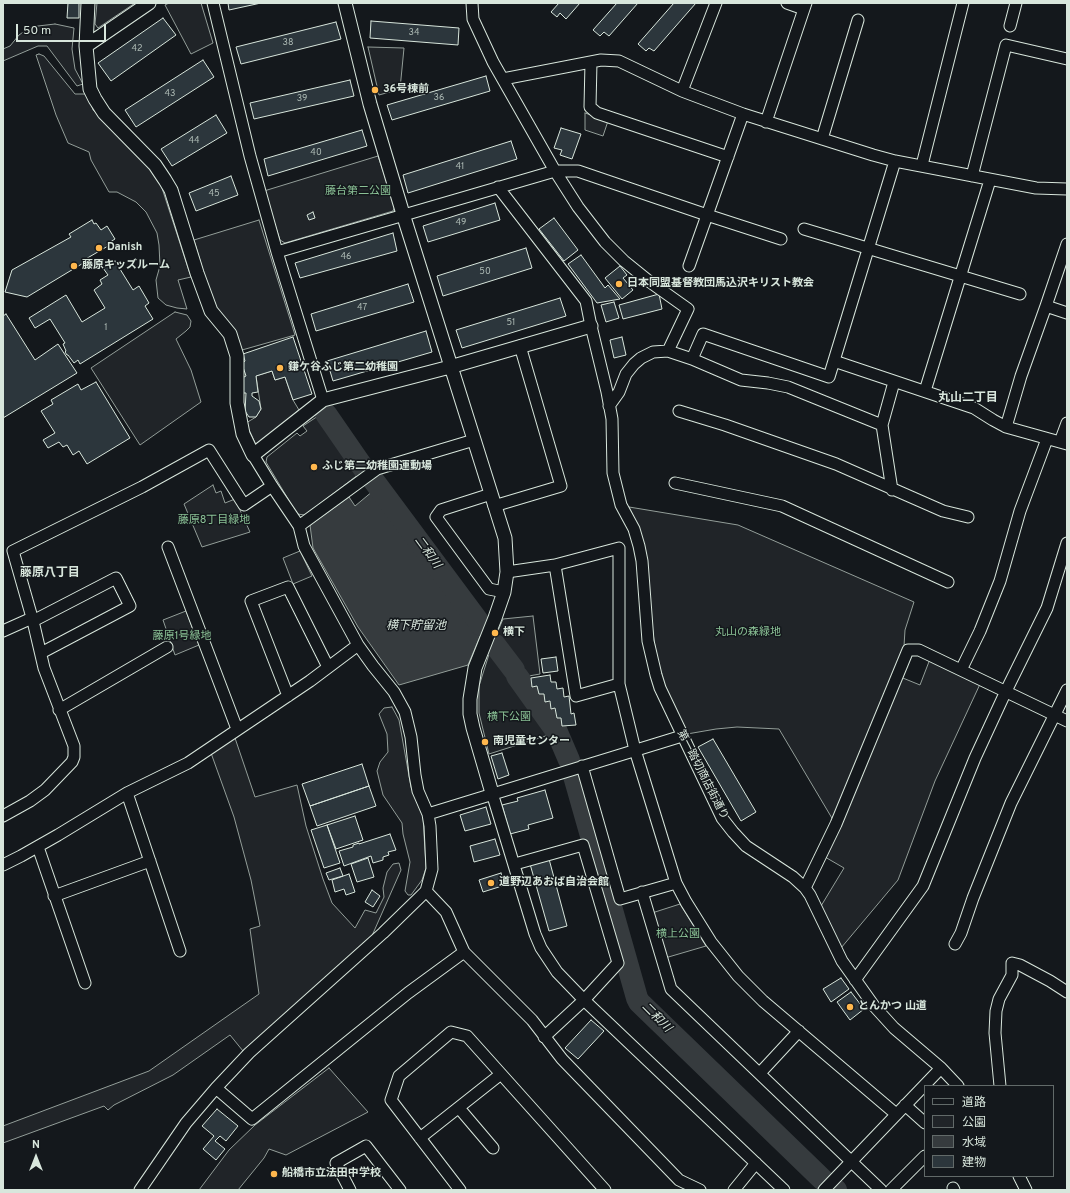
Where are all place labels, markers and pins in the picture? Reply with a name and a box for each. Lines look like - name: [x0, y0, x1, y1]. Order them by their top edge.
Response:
- place label: 36号棟前: [383, 83, 429, 97]
- marker: 36号棟前: [370, 85, 380, 95]
- place label: Danish: [107, 241, 142, 255]
- marker: Danish: [94, 243, 104, 253]
- place label: 藤原キッズルーム: [82, 259, 170, 273]
- marker: 藤原キッズルーム: [69, 261, 79, 271]
- place label: 日本同盟基督教団馬込沢キリスト教会: [627, 277, 814, 291]
- marker: 日本同盟基督教団馬込沢キリスト教会: [614, 279, 624, 289]
- place label: 鎌ケ谷ふじ第二幼稚園: [288, 361, 398, 375]
- marker: 鎌ケ谷ふじ第二幼稚園: [275, 363, 285, 373]
- place label: ふじ第二幼稚園運動場: [322, 460, 432, 474]
- marker: ふじ第二幼稚園運動場: [309, 462, 319, 472]
- place label: 横下: [503, 626, 525, 640]
- marker: 横下: [490, 628, 500, 638]
- place label: 南児童センター: [493, 735, 570, 749]
- marker: 南児童センター: [480, 737, 490, 747]
- place label: 道野辺あおば自治会館: [499, 876, 609, 890]
- marker: 道野辺あおば自治会館: [486, 878, 496, 888]
- place label: とんかつ 山道: [858, 1000, 927, 1014]
- marker: とんかつ 山道: [845, 1002, 855, 1012]
- place label: 船橋市立法田中学校: [282, 1167, 381, 1181]
- marker: 船橋市立法田中学校: [269, 1169, 279, 1179]

